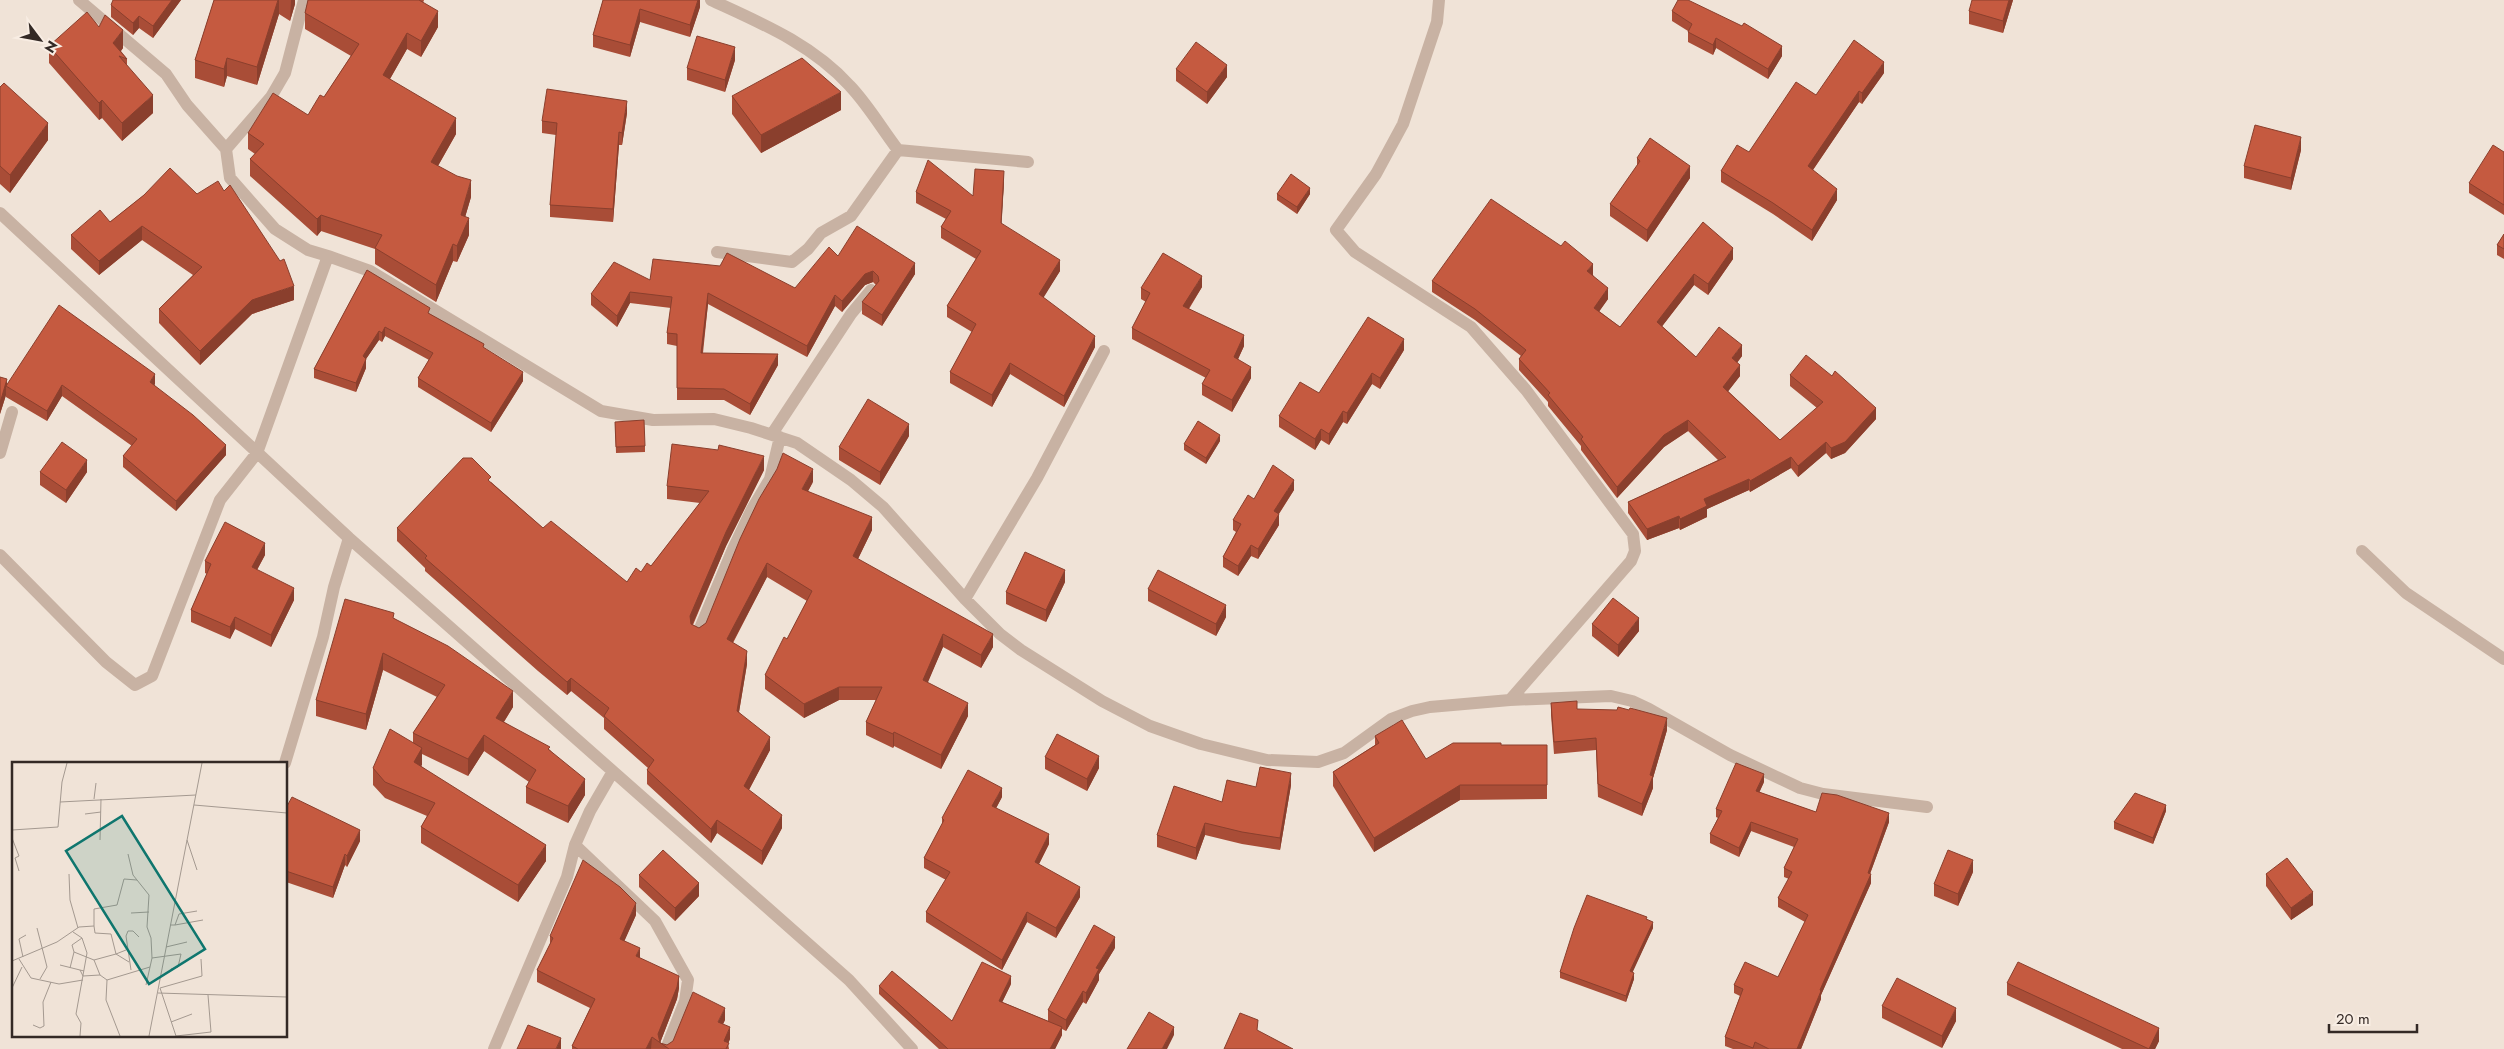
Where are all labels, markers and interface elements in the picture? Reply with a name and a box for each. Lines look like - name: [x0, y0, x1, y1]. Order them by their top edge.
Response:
- north arrow: [15, 15, 65, 65]
- text: N: [40, 37, 62, 57]
- inset map: [12, 762, 288, 1036]
- scale bar: [2329, 1002, 2416, 1034]
- text: 20 m: [2336, 1008, 2370, 1030]

